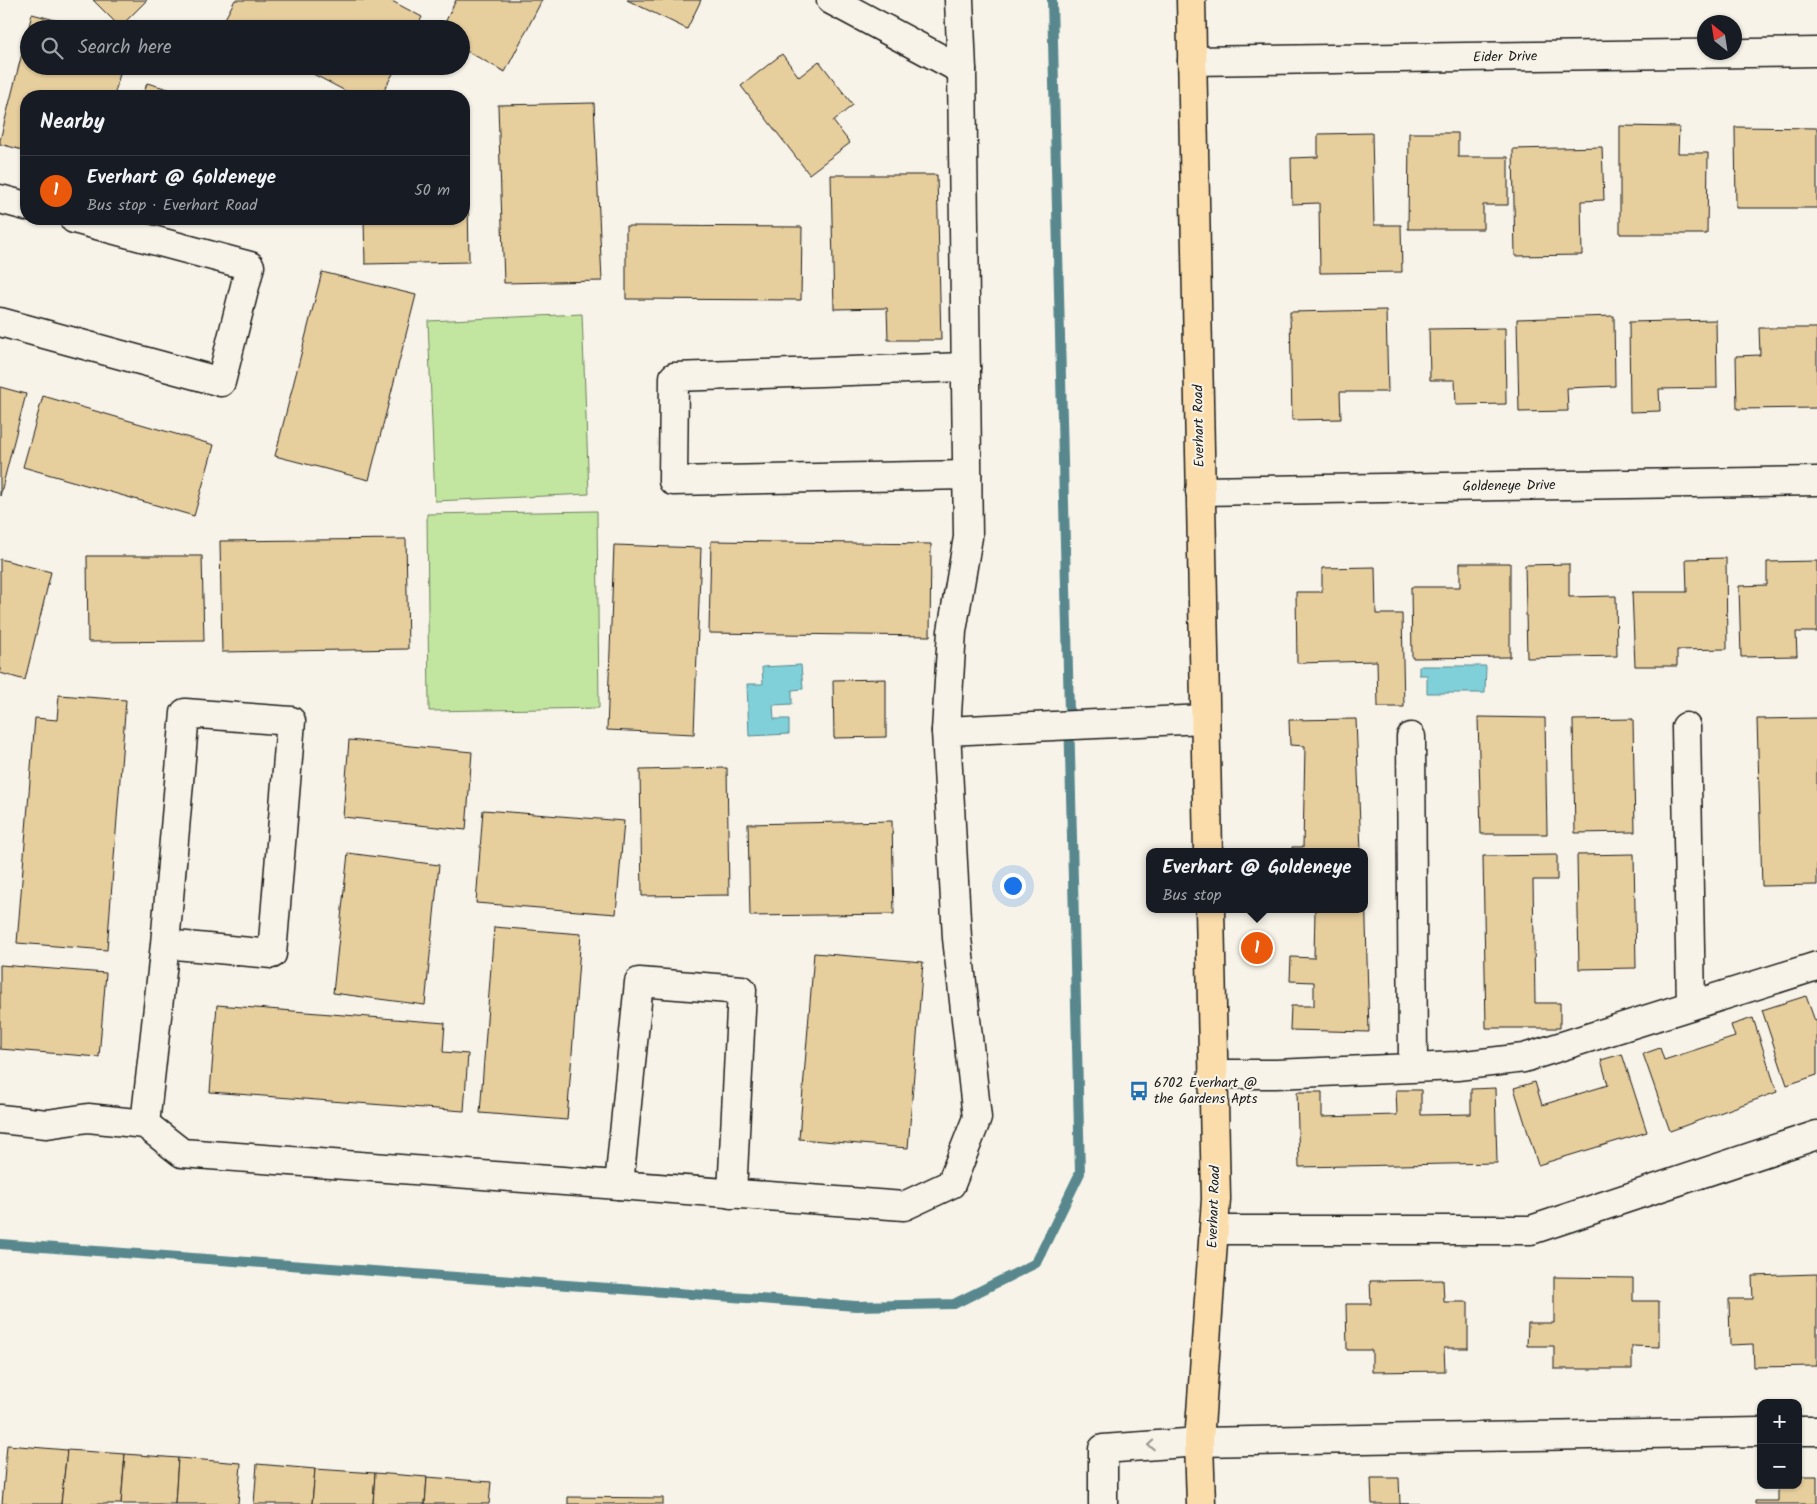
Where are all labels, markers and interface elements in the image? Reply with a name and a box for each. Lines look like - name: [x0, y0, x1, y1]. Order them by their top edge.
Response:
- north arrow: [1697, 15, 1742, 60]
- search box: [20, 20, 470, 75]
- text: Search here: [78, 33, 172, 63]
- icon: search: [38, 34, 66, 62]
- street label: Eider Drive: [1473, 45, 1538, 69]
- text: Nearby: [40, 106, 105, 139]
- text: Everhart @ Goldeneye: [87, 163, 276, 193]
- text: 1: [54, 178, 58, 203]
- text: 50 m: [414, 178, 450, 203]
- text: Bus stop · Everhart Road: [87, 193, 257, 218]
- street label: Everhart Road: [1187, 383, 1211, 468]
- street label: Goldeneye Drive: [1462, 474, 1556, 498]
- popup: [1146, 848, 1368, 913]
- text: Everhart @ Goldeneye: [1162, 853, 1352, 883]
- your location: [1000, 873, 1026, 899]
- text: Bus stop: [1162, 883, 1221, 908]
- pin: 1: [1241, 929, 1273, 967]
- place label: 6702 Everhart @ the Gardens Apts: [1154, 1072, 1258, 1110]
- bus stop icon: 6702 Everhart @ the Gardens Apts: [1128, 1080, 1150, 1102]
- street label: Everhart Road: [1202, 1164, 1226, 1249]
- map controls: [1757, 1399, 1802, 1489]
- button: +: [1757, 1399, 1802, 1444]
- one-way arrow: [1147, 1440, 1155, 1451]
- button: −: [1757, 1444, 1802, 1489]

